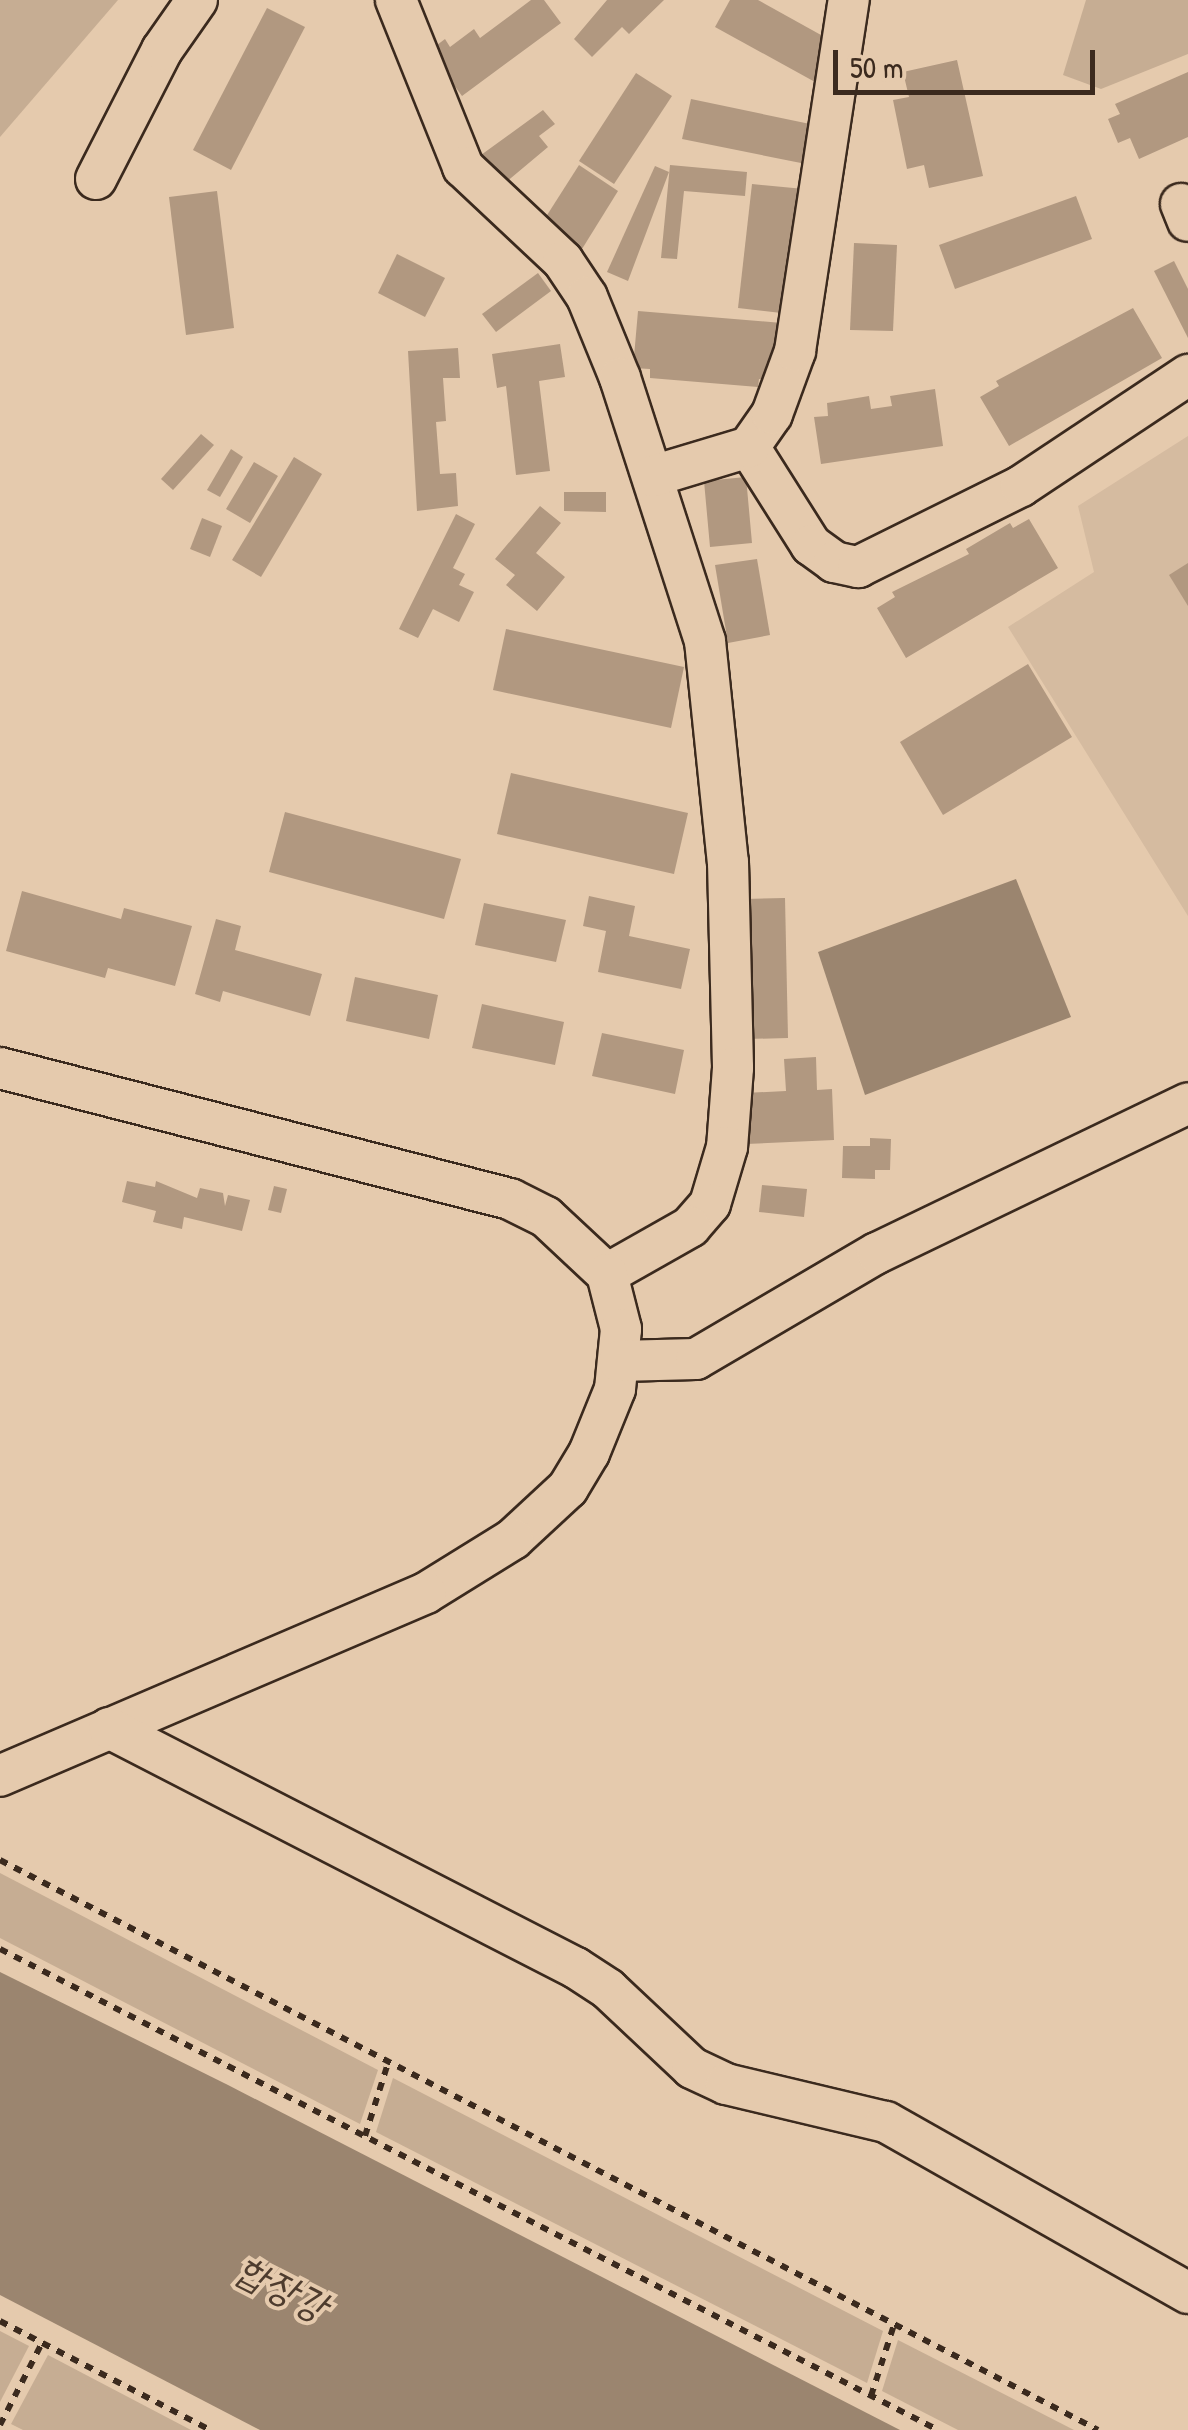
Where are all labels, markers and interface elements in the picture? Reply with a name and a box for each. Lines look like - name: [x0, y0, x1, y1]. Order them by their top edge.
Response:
- scale bar: [838, 30, 1100, 92]
- text: 50 m: [850, 47, 903, 87]
- water label: 합장강: [229, 2243, 337, 2329]

